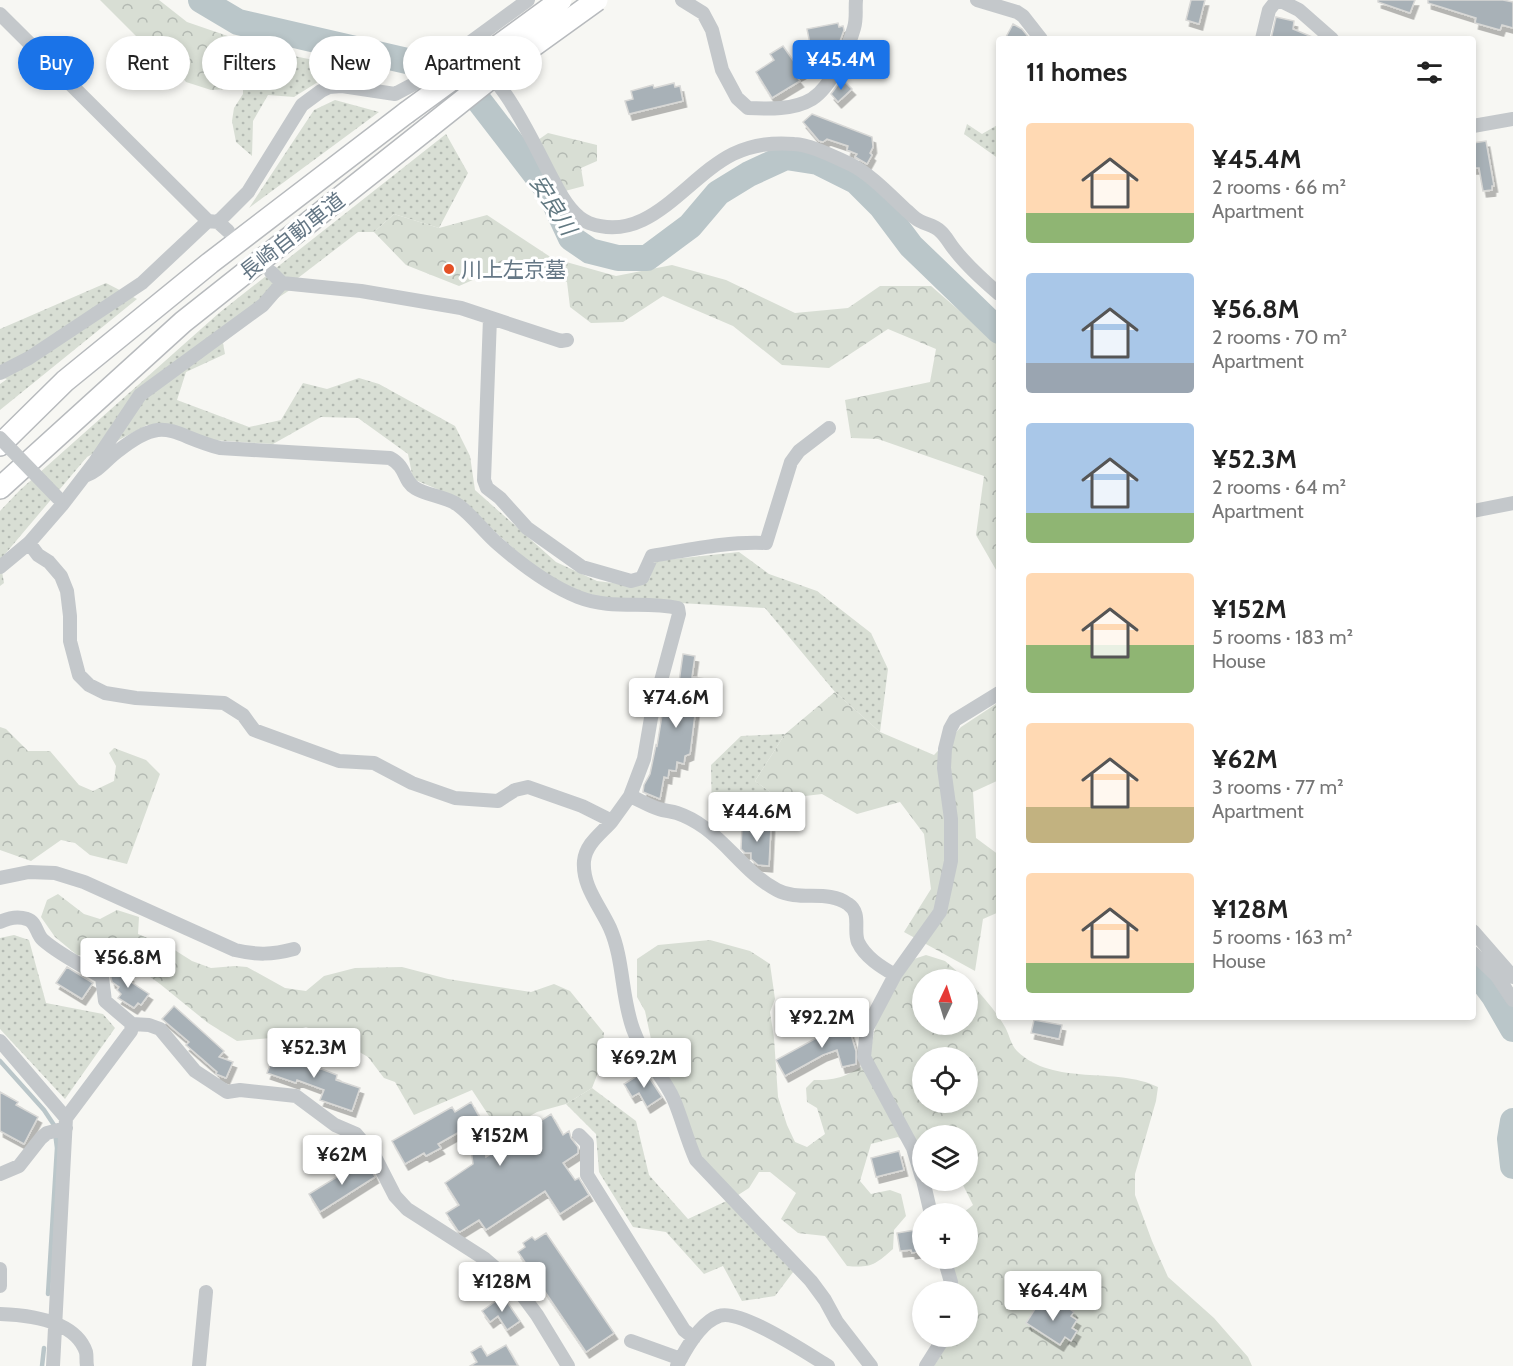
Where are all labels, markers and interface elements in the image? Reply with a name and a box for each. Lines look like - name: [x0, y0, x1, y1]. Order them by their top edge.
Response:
- chip: Buy: [18, 36, 94, 90]
- chip: Rent: [106, 36, 190, 90]
- chip: Filters: [202, 36, 297, 90]
- chip: New: [309, 36, 391, 90]
- chip: Apartment: [403, 36, 542, 90]
- pin: ¥45.4M: [792, 40, 890, 91]
- text: ¥45.4M: [807, 47, 875, 71]
- text: 11 homes: [1026, 56, 1127, 88]
- icon: filters: [1413, 56, 1446, 89]
- text: ¥45.4M: [1212, 143, 1301, 175]
- icon: home: [1074, 147, 1146, 219]
- water label: 安良川: [524, 170, 583, 242]
- text: 2 rooms · 66 m²: [1212, 175, 1346, 199]
- street label: 長崎自動車道: [235, 187, 349, 285]
- text: Apartment: [1212, 199, 1304, 223]
- place label: 川上左京墓: [461, 257, 566, 282]
- marker: 川上左京墓: [442, 262, 456, 276]
- text: ¥56.8M: [1212, 293, 1299, 325]
- icon: home: [1074, 297, 1146, 369]
- text: 2 rooms · 70 m²: [1212, 325, 1347, 349]
- text: Apartment: [1212, 349, 1304, 373]
- text: ¥52.3M: [1212, 443, 1297, 475]
- icon: home: [1074, 447, 1146, 519]
- text: 2 rooms · 64 m²: [1212, 475, 1346, 499]
- text: Apartment: [1212, 499, 1304, 523]
- text: ¥152M: [1212, 593, 1287, 625]
- icon: home: [1074, 597, 1146, 669]
- text: 5 rooms · 183 m²: [1212, 625, 1353, 649]
- text: House: [1212, 649, 1266, 673]
- pin: ¥74.6M: [627, 678, 725, 729]
- text: ¥74.6M: [643, 685, 709, 709]
- text: ¥62M: [1212, 743, 1278, 775]
- icon: home: [1074, 747, 1146, 819]
- text: 3 rooms · 77 m²: [1212, 775, 1344, 799]
- pin: ¥44.6M: [708, 792, 806, 843]
- text: ¥44.6M: [722, 799, 792, 823]
- text: Apartment: [1212, 799, 1304, 823]
- text: ¥128M: [1212, 893, 1288, 925]
- icon: home: [1074, 897, 1146, 969]
- text: 5 rooms · 163 m²: [1212, 925, 1352, 949]
- pin: ¥56.8M: [79, 938, 177, 989]
- text: ¥56.8M: [94, 945, 162, 969]
- text: House: [1212, 949, 1266, 973]
- north arrow: [912, 969, 978, 1035]
- map controls: [912, 969, 978, 1347]
- pin: ¥92.2M: [773, 998, 871, 1049]
- text: ¥92.2M: [789, 1005, 855, 1029]
- pin: ¥52.3M: [265, 1028, 363, 1079]
- text: ¥52.3M: [281, 1035, 347, 1059]
- pin: ¥69.2M: [595, 1038, 693, 1089]
- text: ¥69.2M: [611, 1045, 677, 1069]
- button: locate: [912, 1047, 978, 1113]
- pin: ¥152M: [458, 1116, 542, 1167]
- text: ¥152M: [471, 1123, 529, 1147]
- button: layers: [912, 1125, 978, 1191]
- pin: ¥62M: [306, 1135, 378, 1186]
- text: ¥62M: [317, 1142, 367, 1166]
- button: +: [912, 1203, 978, 1269]
- pin: ¥128M: [460, 1262, 544, 1313]
- text: ¥128M: [473, 1269, 531, 1293]
- pin: ¥64.4M: [1004, 1271, 1102, 1322]
- text: ¥64.4M: [1018, 1278, 1088, 1302]
- button: −: [912, 1281, 978, 1347]

